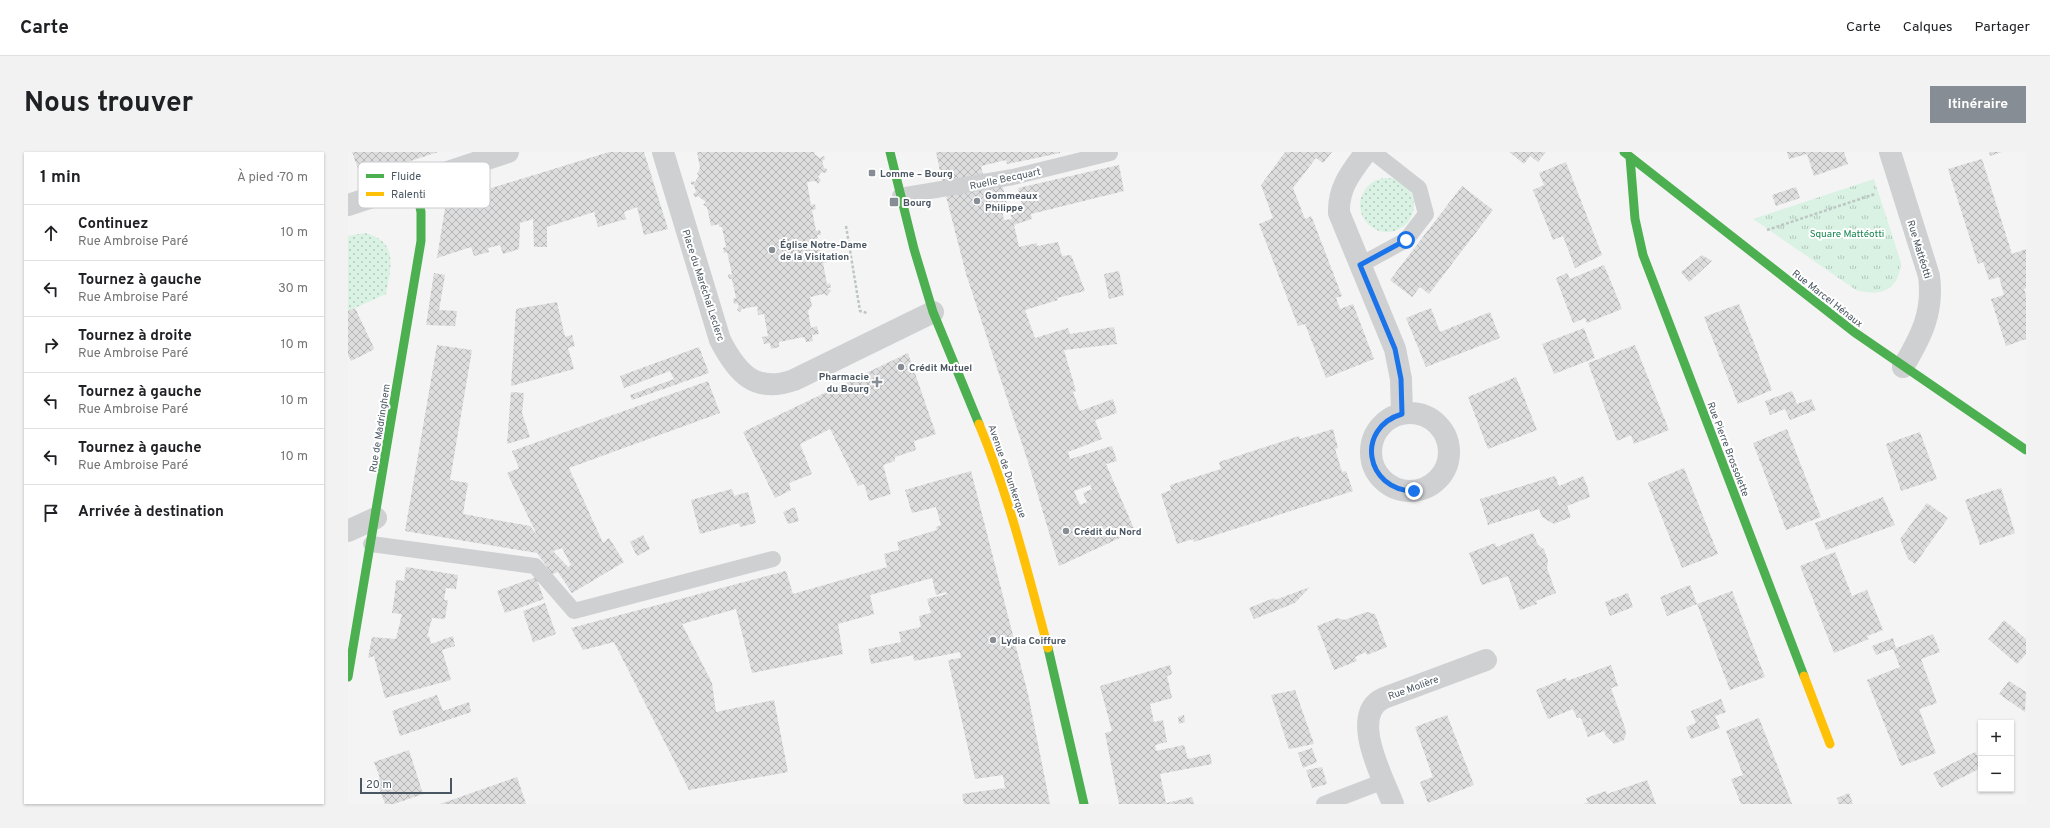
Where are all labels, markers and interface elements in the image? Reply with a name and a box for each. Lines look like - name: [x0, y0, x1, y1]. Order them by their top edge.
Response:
- text: Carte: [20, 16, 69, 40]
- text: Carte: [1846, 19, 1881, 36]
- text: Calques: [1903, 19, 1953, 36]
- text: Partager: [1975, 19, 2030, 36]
- text: Nous trouver: [24, 86, 193, 122]
- button: Itinéraire: [1930, 86, 2026, 123]
- legend: [358, 162, 490, 208]
- street label: Ruelle Becquart: [969, 166, 1042, 193]
- text: 1 min: [40, 167, 81, 189]
- marker: Lomme – Bourg: [867, 168, 877, 178]
- place label: Lomme – Bourg: [880, 168, 953, 181]
- text: À pied · 70 m: [237, 170, 308, 186]
- text: Fluide: [391, 170, 421, 184]
- text: Ralenti: [391, 188, 426, 202]
- place label: Gommeaux Philippe: [985, 190, 1038, 215]
- marker: Bourg: [888, 196, 900, 208]
- marker: Gommeaux Philippe: [972, 196, 982, 206]
- place label: Bourg: [903, 197, 931, 210]
- text: Continuez: [78, 215, 148, 234]
- street label: Rue Mattéotti: [1903, 219, 1934, 280]
- icon: ahead: [40, 222, 62, 244]
- text: 10 m: [281, 225, 308, 241]
- street label: Place du Maréchal Leclerc: [678, 228, 727, 343]
- park label: Square Mattéotti: [1810, 228, 1884, 241]
- route start: [1397, 231, 1415, 249]
- text: Rue Ambroise Paré: [78, 234, 188, 250]
- place label: Église Notre-Dame de la Visitation: [780, 239, 868, 264]
- marker: Église Notre-Dame de la Visitation: [767, 245, 777, 255]
- street label: Rue Marcel Hénaux: [1789, 268, 1865, 331]
- text: Tournez à gauche: [78, 271, 202, 290]
- icon: left: [40, 278, 62, 300]
- text: 30 m: [278, 281, 308, 297]
- text: Rue Ambroise Paré: [78, 290, 188, 306]
- text: Tournez à droite: [78, 327, 192, 346]
- icon: right: [40, 334, 62, 356]
- text: 10 m: [281, 337, 308, 353]
- text: Rue Ambroise Paré: [78, 346, 188, 362]
- marker: Crédit Mutuel: [896, 362, 906, 372]
- place label: Crédit Mutuel: [909, 362, 972, 375]
- place label: Pharmacie du Bourg: [819, 371, 869, 396]
- marker: Pharmacie du Bourg: [872, 377, 882, 387]
- text: Tournez à gauche: [78, 383, 202, 402]
- street label: Rue de Madringhem: [367, 383, 394, 473]
- icon: left: [40, 390, 62, 412]
- text: 10 m: [281, 393, 308, 409]
- street label: Rue Pierre Brossolette: [1704, 400, 1752, 499]
- text: Rue Ambroise Paré: [78, 402, 188, 418]
- street label: Avenue de Dunkerque: [984, 423, 1029, 520]
- text: Tournez à gauche: [78, 439, 202, 458]
- icon: left: [40, 446, 62, 468]
- text: 10 m: [281, 449, 308, 465]
- text: Rue Ambroise Paré: [78, 458, 188, 474]
- route end: [1405, 482, 1423, 500]
- icon: arrive: [40, 502, 62, 524]
- text: Arrivée à destination: [78, 503, 224, 522]
- marker: Crédit du Nord: [1061, 526, 1071, 536]
- place label: Crédit du Nord: [1074, 526, 1142, 539]
- marker: Lydia Coiffure: [988, 635, 998, 645]
- place label: Lydia Coiffure: [1001, 635, 1067, 648]
- street label: Rue Molière: [1386, 673, 1441, 704]
- map controls: [1978, 720, 2014, 792]
- button: +: [1978, 720, 2014, 756]
- button: −: [1978, 756, 2014, 792]
- scale bar: [360, 776, 452, 795]
- text: 20 m: [366, 778, 392, 792]

